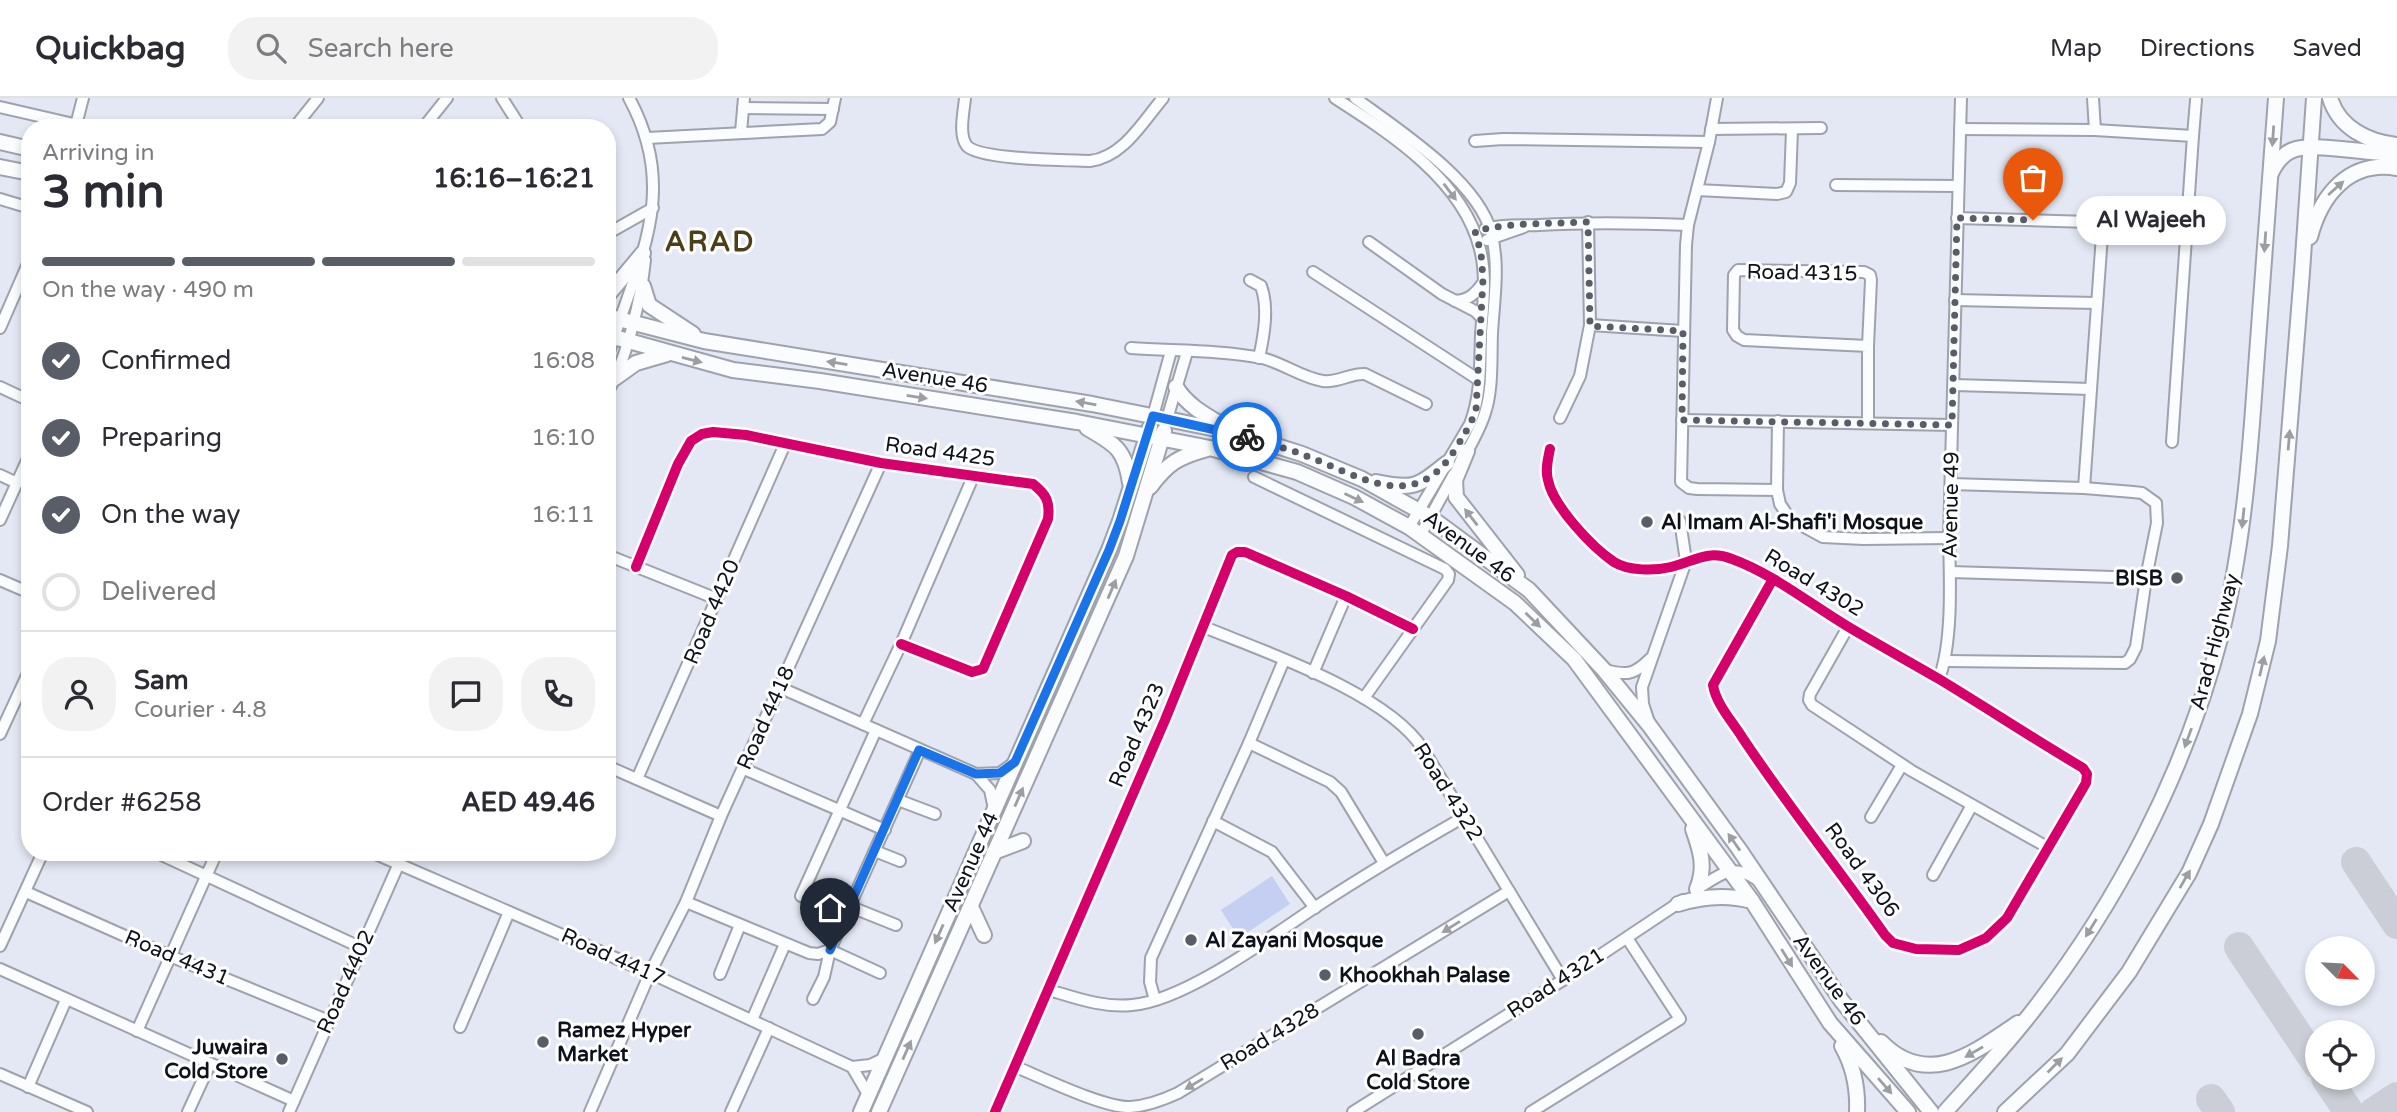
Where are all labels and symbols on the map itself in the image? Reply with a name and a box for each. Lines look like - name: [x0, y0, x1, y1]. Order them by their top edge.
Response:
- one-way arrow: [2267, 125, 2278, 147]
- pin: [2003, 148, 2063, 220]
- one-way arrow: [2327, 180, 2344, 196]
- one-way arrow: [1443, 183, 1457, 201]
- callout: Al Wajeeh: [2075, 195, 2226, 244]
- district label: ARAD: [665, 225, 755, 259]
- one-way arrow: [2259, 231, 2270, 253]
- street label: Road 4315: [1746, 260, 1858, 286]
- one-way arrow: [681, 355, 703, 366]
- one-way arrow: [826, 357, 848, 368]
- street label: Avenue 46: [880, 357, 990, 399]
- one-way arrow: [906, 392, 928, 403]
- one-way arrow: [1075, 397, 1097, 408]
- courier: [1212, 402, 1282, 472]
- one-way arrow: [2284, 429, 2295, 451]
- street label: Road 4425: [883, 432, 997, 472]
- street label: Avenue 49: [1938, 451, 1964, 559]
- one-way arrow: [1344, 492, 1364, 503]
- street label: Avenue 46: [1418, 505, 1520, 589]
- one-way arrow: [2237, 507, 2248, 529]
- one-way arrow: [1465, 508, 1479, 526]
- place label: Al Imam Al-Shafi'i Mosque: [1661, 510, 1923, 535]
- marker: Al Imam Al-Shafi'i Mosque: [1639, 514, 1655, 530]
- street label: Road 4302: [1760, 544, 1868, 622]
- street label: Road 4420: [679, 556, 745, 668]
- place label: BISB: [2115, 566, 2163, 591]
- marker: BISB: [2169, 570, 2185, 586]
- street label: Arad Highway: [2185, 571, 2245, 713]
- one-way arrow: [1106, 579, 1118, 599]
- one-way arrow: [1524, 612, 1541, 628]
- one-way arrow: [2256, 655, 2267, 677]
- street label: Road 4418: [732, 662, 800, 774]
- street label: Road 4323: [1104, 679, 1170, 791]
- one-way arrow: [2182, 727, 2193, 748]
- street label: Road 4322: [1408, 738, 1488, 846]
- one-way arrow: [1013, 787, 1025, 807]
- street label: Avenue 44: [938, 808, 1004, 916]
- street label: Road 4306: [1819, 818, 1905, 922]
- one-way arrow: [1727, 833, 1741, 851]
- one-way arrow: [2179, 870, 2191, 889]
- pin: [800, 878, 860, 950]
- one-way arrow: [2085, 918, 2098, 937]
- one-way arrow: [1441, 920, 1460, 933]
- street label: Road 4417: [557, 923, 669, 991]
- one-way arrow: [933, 924, 945, 944]
- street label: Road 4431: [121, 925, 233, 991]
- street label: Road 4402: [312, 926, 380, 1038]
- place label: Al Zayani Mosque: [1205, 928, 1384, 953]
- street label: Avenue 46: [1787, 929, 1871, 1031]
- marker: Al Zayani Mosque: [1183, 932, 1199, 948]
- north arrow: [2305, 936, 2375, 1006]
- street label: Road 4321: [1503, 942, 1609, 1024]
- one-way arrow: [1781, 948, 1794, 967]
- place label: Khookhah Palase: [1339, 963, 1510, 988]
- marker: Khookhah Palase: [1317, 967, 1333, 983]
- street label: Road 4328: [1216, 998, 1324, 1076]
- place label: Ramez Hyper Market: [557, 1018, 692, 1067]
- marker: Al Badra Cold Store: [1410, 1026, 1426, 1042]
- marker: Ramez Hyper Market: [535, 1034, 551, 1050]
- place label: Juwaira Cold Store: [164, 1035, 268, 1084]
- one-way arrow: [902, 1039, 913, 1060]
- place label: Al Badra Cold Store: [1366, 1046, 1470, 1095]
- one-way arrow: [1964, 1046, 1983, 1058]
- marker: Juwaira Cold Store: [274, 1051, 290, 1067]
- one-way arrow: [2046, 1058, 2063, 1074]
- one-way arrow: [1184, 1077, 1203, 1090]
- one-way arrow: [1877, 1077, 1893, 1095]

